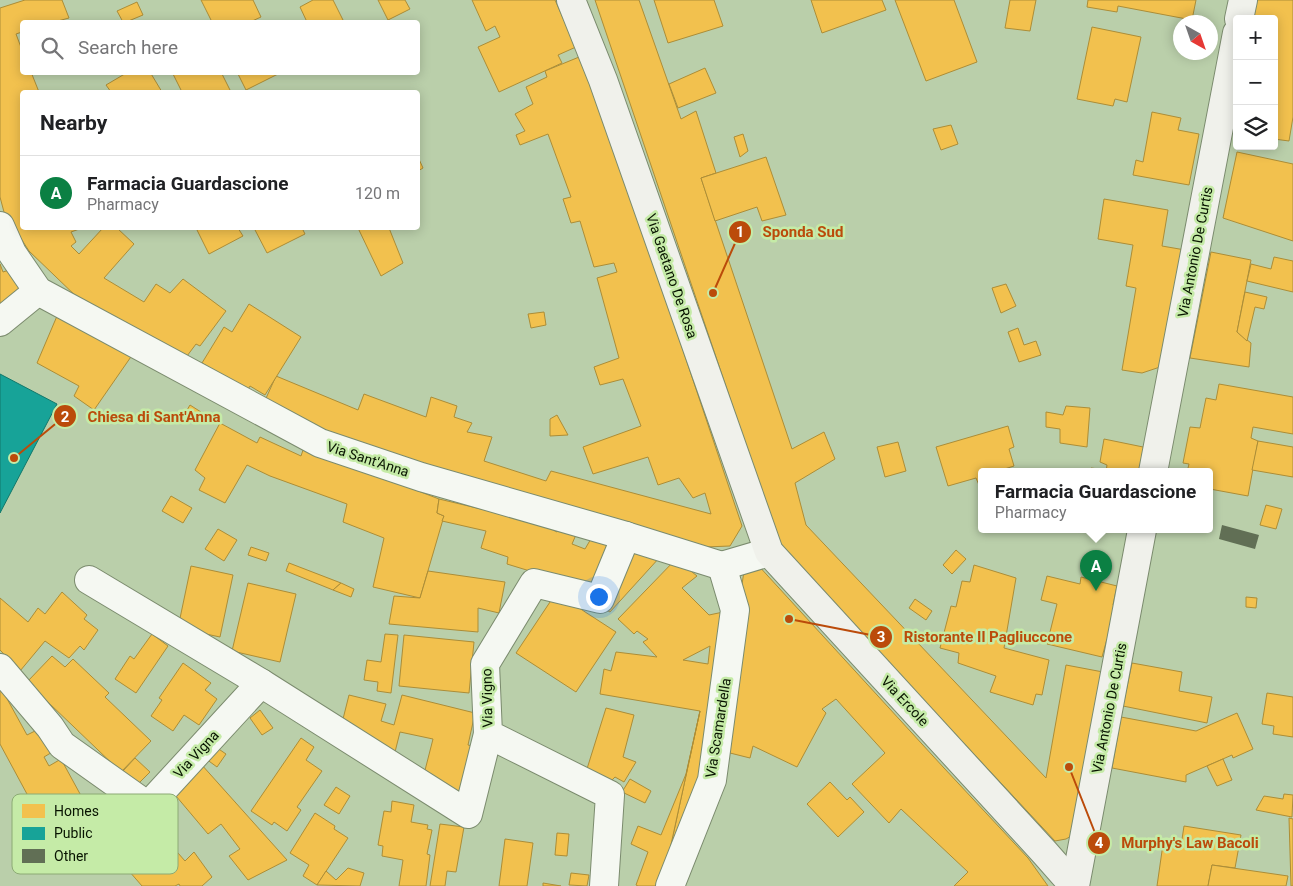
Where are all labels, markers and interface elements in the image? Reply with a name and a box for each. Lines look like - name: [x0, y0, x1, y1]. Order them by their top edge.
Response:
- north arrow: [1173, 15, 1218, 60]
- map controls: [1233, 15, 1278, 150]
- button: +: [1233, 15, 1278, 60]
- search box: [20, 20, 420, 75]
- icon: search: [38, 34, 66, 62]
- text: Search here: [78, 36, 178, 59]
- button: −: [1233, 60, 1278, 105]
- button: layers: [1233, 105, 1278, 150]
- text: Nearby: [40, 111, 107, 135]
- text: Farmacia Guardascione: [87, 172, 288, 195]
- text: A: [51, 184, 61, 203]
- text: 120 m: [355, 184, 400, 203]
- street label: Via Antonio De Curtis: [1175, 185, 1215, 319]
- text: Pharmacy: [87, 195, 159, 214]
- street label: Via Gaetano De Rosa: [643, 212, 701, 340]
- callout: Sponda Sud: [727, 217, 853, 247]
- text: 1: [736, 223, 744, 241]
- text: Sponda Sud: [763, 223, 843, 241]
- callout: Chiesa di Sant'Anna: [52, 401, 230, 431]
- text: 2: [61, 408, 70, 426]
- text: Chiesa di Sant'Anna: [88, 408, 220, 426]
- street label: Via Sant'Anna: [325, 438, 411, 480]
- popup: [978, 468, 1213, 533]
- text: Farmacia Guardascione: [995, 480, 1196, 503]
- text: Pharmacy: [995, 503, 1067, 522]
- pin: A: [1080, 550, 1112, 591]
- your location: [586, 584, 612, 610]
- callout: Ristorante Il Pagliuccone: [869, 622, 1082, 652]
- text: 3: [877, 628, 885, 646]
- text: Ristorante Il Pagliuccone: [904, 628, 1072, 646]
- street label: Via Antonio De Curtis: [1089, 641, 1129, 775]
- street label: Via Vigno: [478, 668, 496, 728]
- street label: Via Ercole: [878, 673, 932, 729]
- street label: Via Scamardella: [702, 677, 734, 779]
- street label: Via Vigna: [170, 727, 222, 781]
- legend: [12, 794, 178, 874]
- text: Homes: [54, 803, 99, 819]
- text: Public: [54, 825, 93, 841]
- callout: Murphy's Law Bacoli: [1086, 828, 1269, 858]
- text: 4: [1095, 834, 1104, 852]
- text: Murphy's Law Bacoli: [1121, 834, 1259, 852]
- text: Other: [54, 848, 88, 864]

